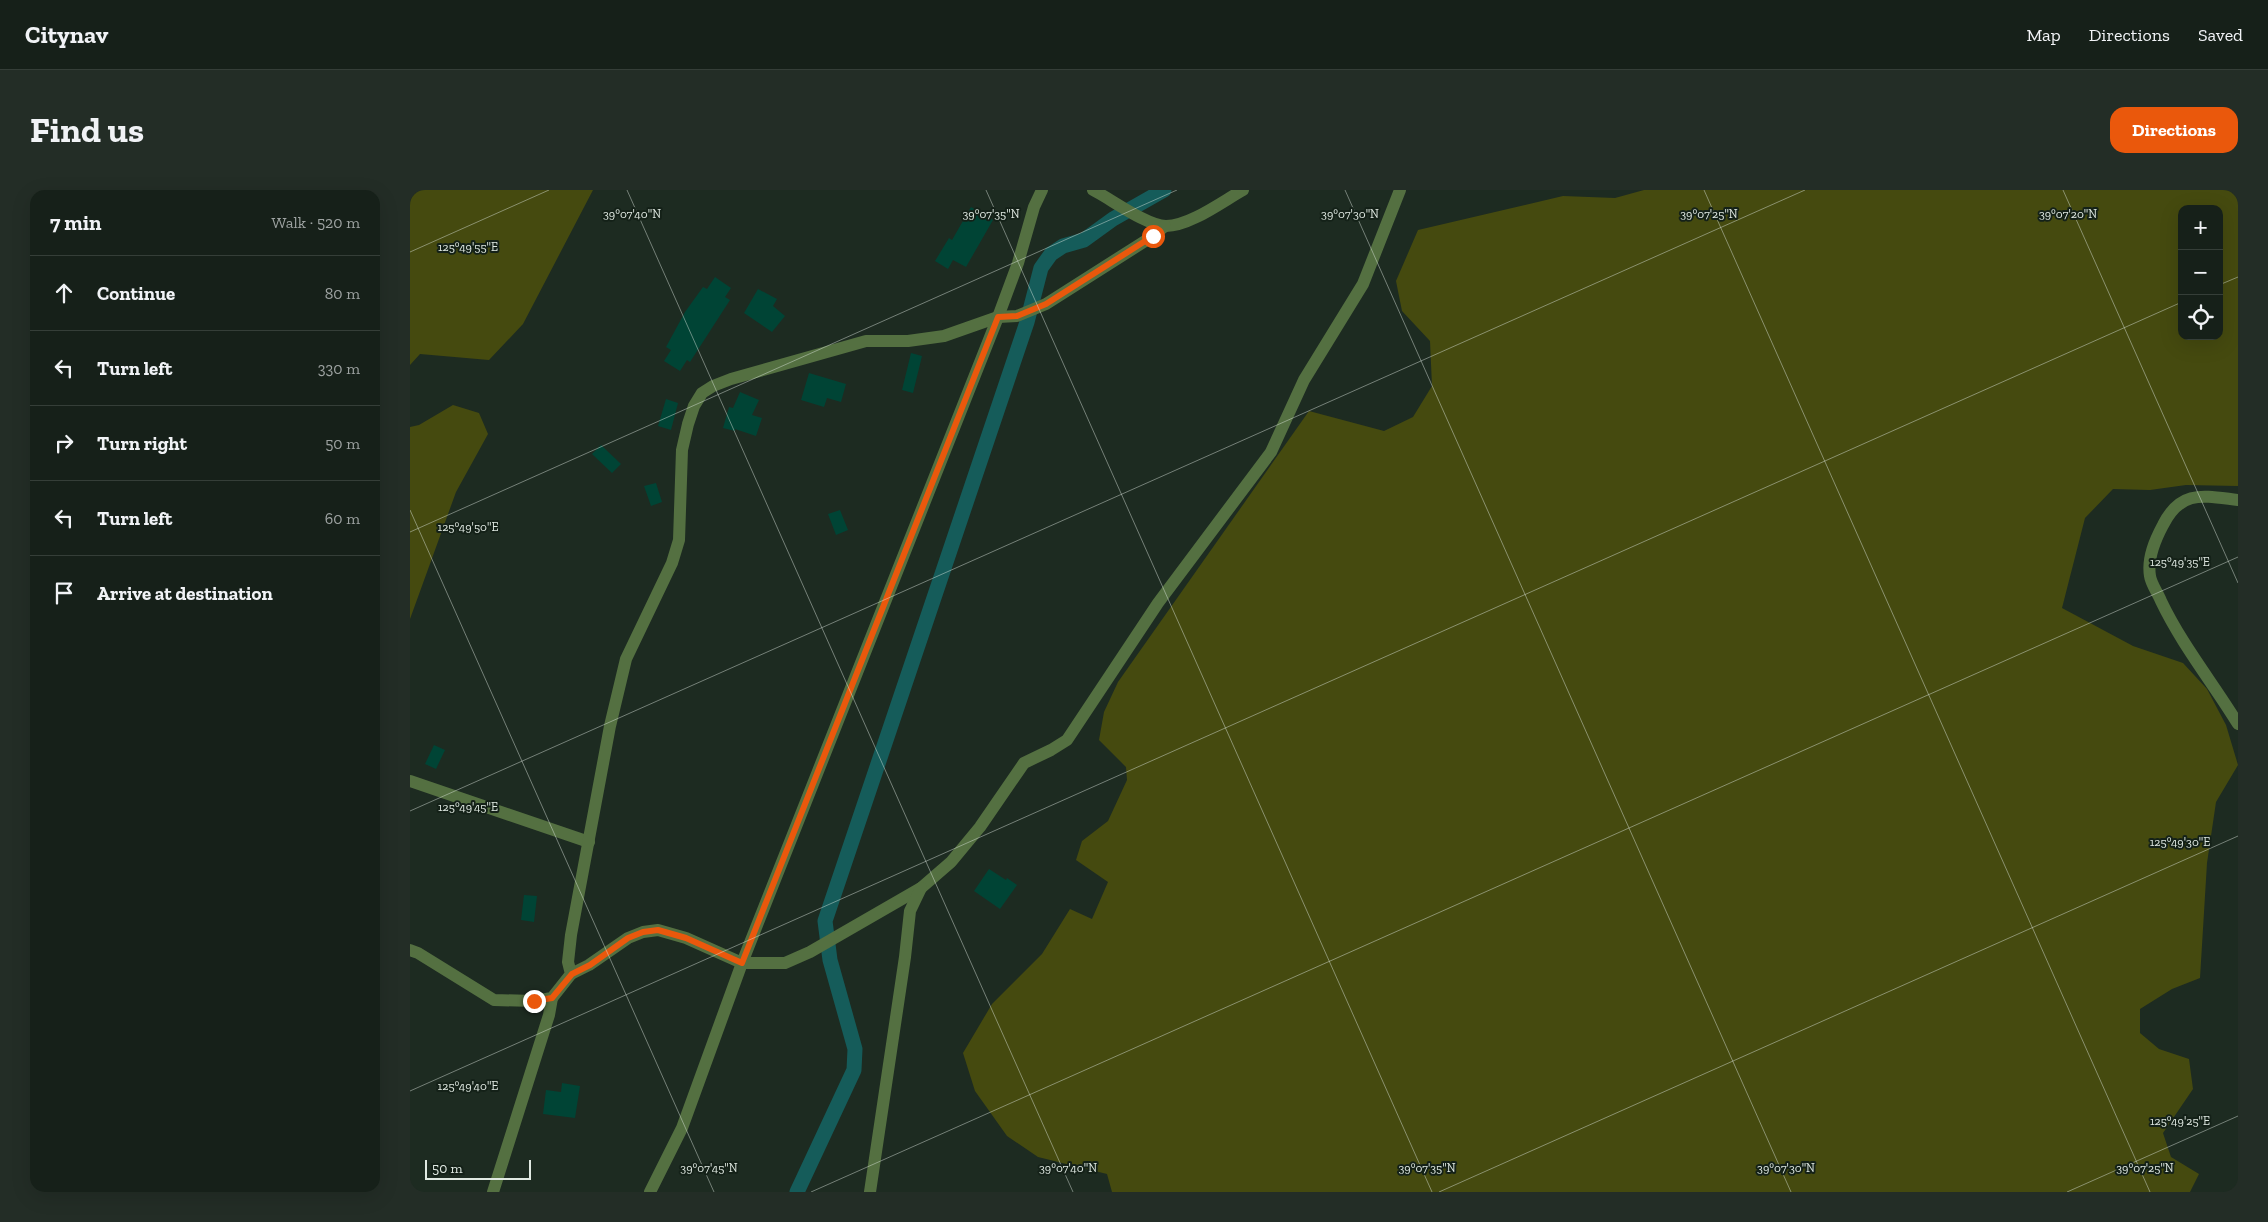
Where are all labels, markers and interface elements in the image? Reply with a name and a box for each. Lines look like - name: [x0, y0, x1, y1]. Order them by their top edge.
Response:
- text: Citynav: [25, 20, 108, 49]
- text: Map: [2026, 24, 2061, 46]
- text: Directions: [2089, 24, 2170, 46]
- text: Saved: [2198, 24, 2243, 46]
- button: Directions: [2110, 107, 2238, 153]
- text: Find us: [30, 109, 144, 151]
- map controls: [2178, 205, 2223, 340]
- button: +: [2178, 205, 2223, 250]
- text: 39°07'40"N: [603, 207, 661, 221]
- text: 39°07'35"N: [962, 207, 1020, 221]
- text: 39°07'30"N: [1321, 207, 1379, 221]
- text: 39°07'25"N: [1680, 207, 1738, 221]
- text: 39°07'20"N: [2039, 207, 2097, 221]
- text: 7 min: [50, 210, 101, 235]
- text: Walk · 520 m: [272, 213, 360, 232]
- route start: [1142, 225, 1165, 248]
- text: 125°49'55"E: [438, 240, 498, 254]
- button: −: [2178, 250, 2223, 295]
- icon: ahead: [50, 279, 78, 307]
- text: Continue: [97, 282, 175, 305]
- text: 80 m: [325, 284, 360, 303]
- button: locate: [2178, 295, 2223, 340]
- icon: left: [50, 354, 78, 382]
- text: Turn left: [97, 357, 172, 380]
- text: 330 m: [318, 359, 360, 378]
- icon: right: [50, 429, 78, 457]
- text: Turn right: [97, 432, 187, 455]
- text: 50 m: [325, 434, 360, 453]
- icon: left: [50, 504, 78, 532]
- text: Turn left: [97, 507, 172, 530]
- text: 60 m: [325, 509, 360, 528]
- text: 125°49'50"E: [438, 520, 498, 534]
- text: 125°49'35"E: [2150, 555, 2210, 569]
- icon: arrive: [50, 579, 78, 607]
- text: Arrive at destination: [97, 582, 273, 605]
- text: 125°49'45"E: [438, 800, 498, 814]
- text: 125°49'30"E: [2150, 835, 2210, 849]
- route end: [523, 990, 546, 1013]
- text: 125°49'40"E: [438, 1079, 498, 1093]
- text: 125°49'25"E: [2150, 1114, 2210, 1128]
- scale bar: [425, 1157, 531, 1180]
- text: 50 m: [432, 1160, 463, 1177]
- text: 39°07'45"N: [680, 1161, 738, 1175]
- text: 39°07'40"N: [1039, 1161, 1097, 1175]
- text: 39°07'35"N: [1398, 1161, 1456, 1175]
- text: 39°07'30"N: [1757, 1161, 1815, 1175]
- text: 39°07'25"N: [2116, 1161, 2174, 1175]

